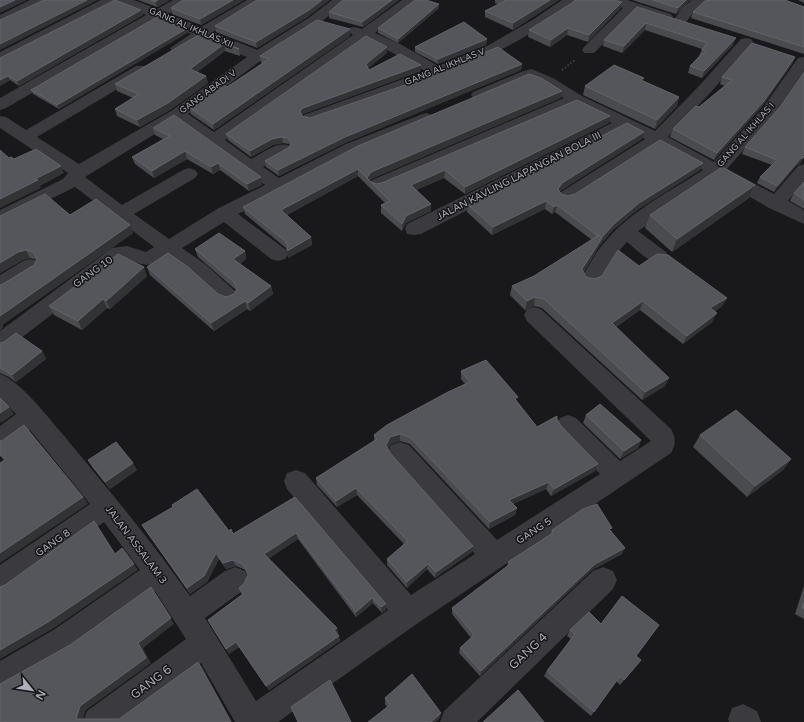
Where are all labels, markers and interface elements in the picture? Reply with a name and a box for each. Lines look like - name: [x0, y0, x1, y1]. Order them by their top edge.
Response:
- street label: GANG AL IKHLAS XII: [147, 5, 235, 51]
- street label: GANG AL IKHLAS V: [403, 46, 487, 88]
- street label: GANG ABADI V: [177, 67, 239, 116]
- street label: GANG AL IKHLAS I: [715, 101, 777, 169]
- street label: JALAN KAVLING LAPANGAN BOLA III: [435, 129, 603, 223]
- street label: GANG 10: [71, 254, 115, 290]
- street label: JALAN ASSALAM 3: [103, 504, 169, 586]
- street label: GANG 5: [514, 515, 554, 547]
- street label: GANG 8: [33, 527, 73, 559]
- street label: GANG 4: [506, 629, 550, 672]
- street label: GANG 6: [128, 662, 174, 702]
- north arrow: [12, 670, 52, 710]
- text: N: [32, 688, 48, 702]

